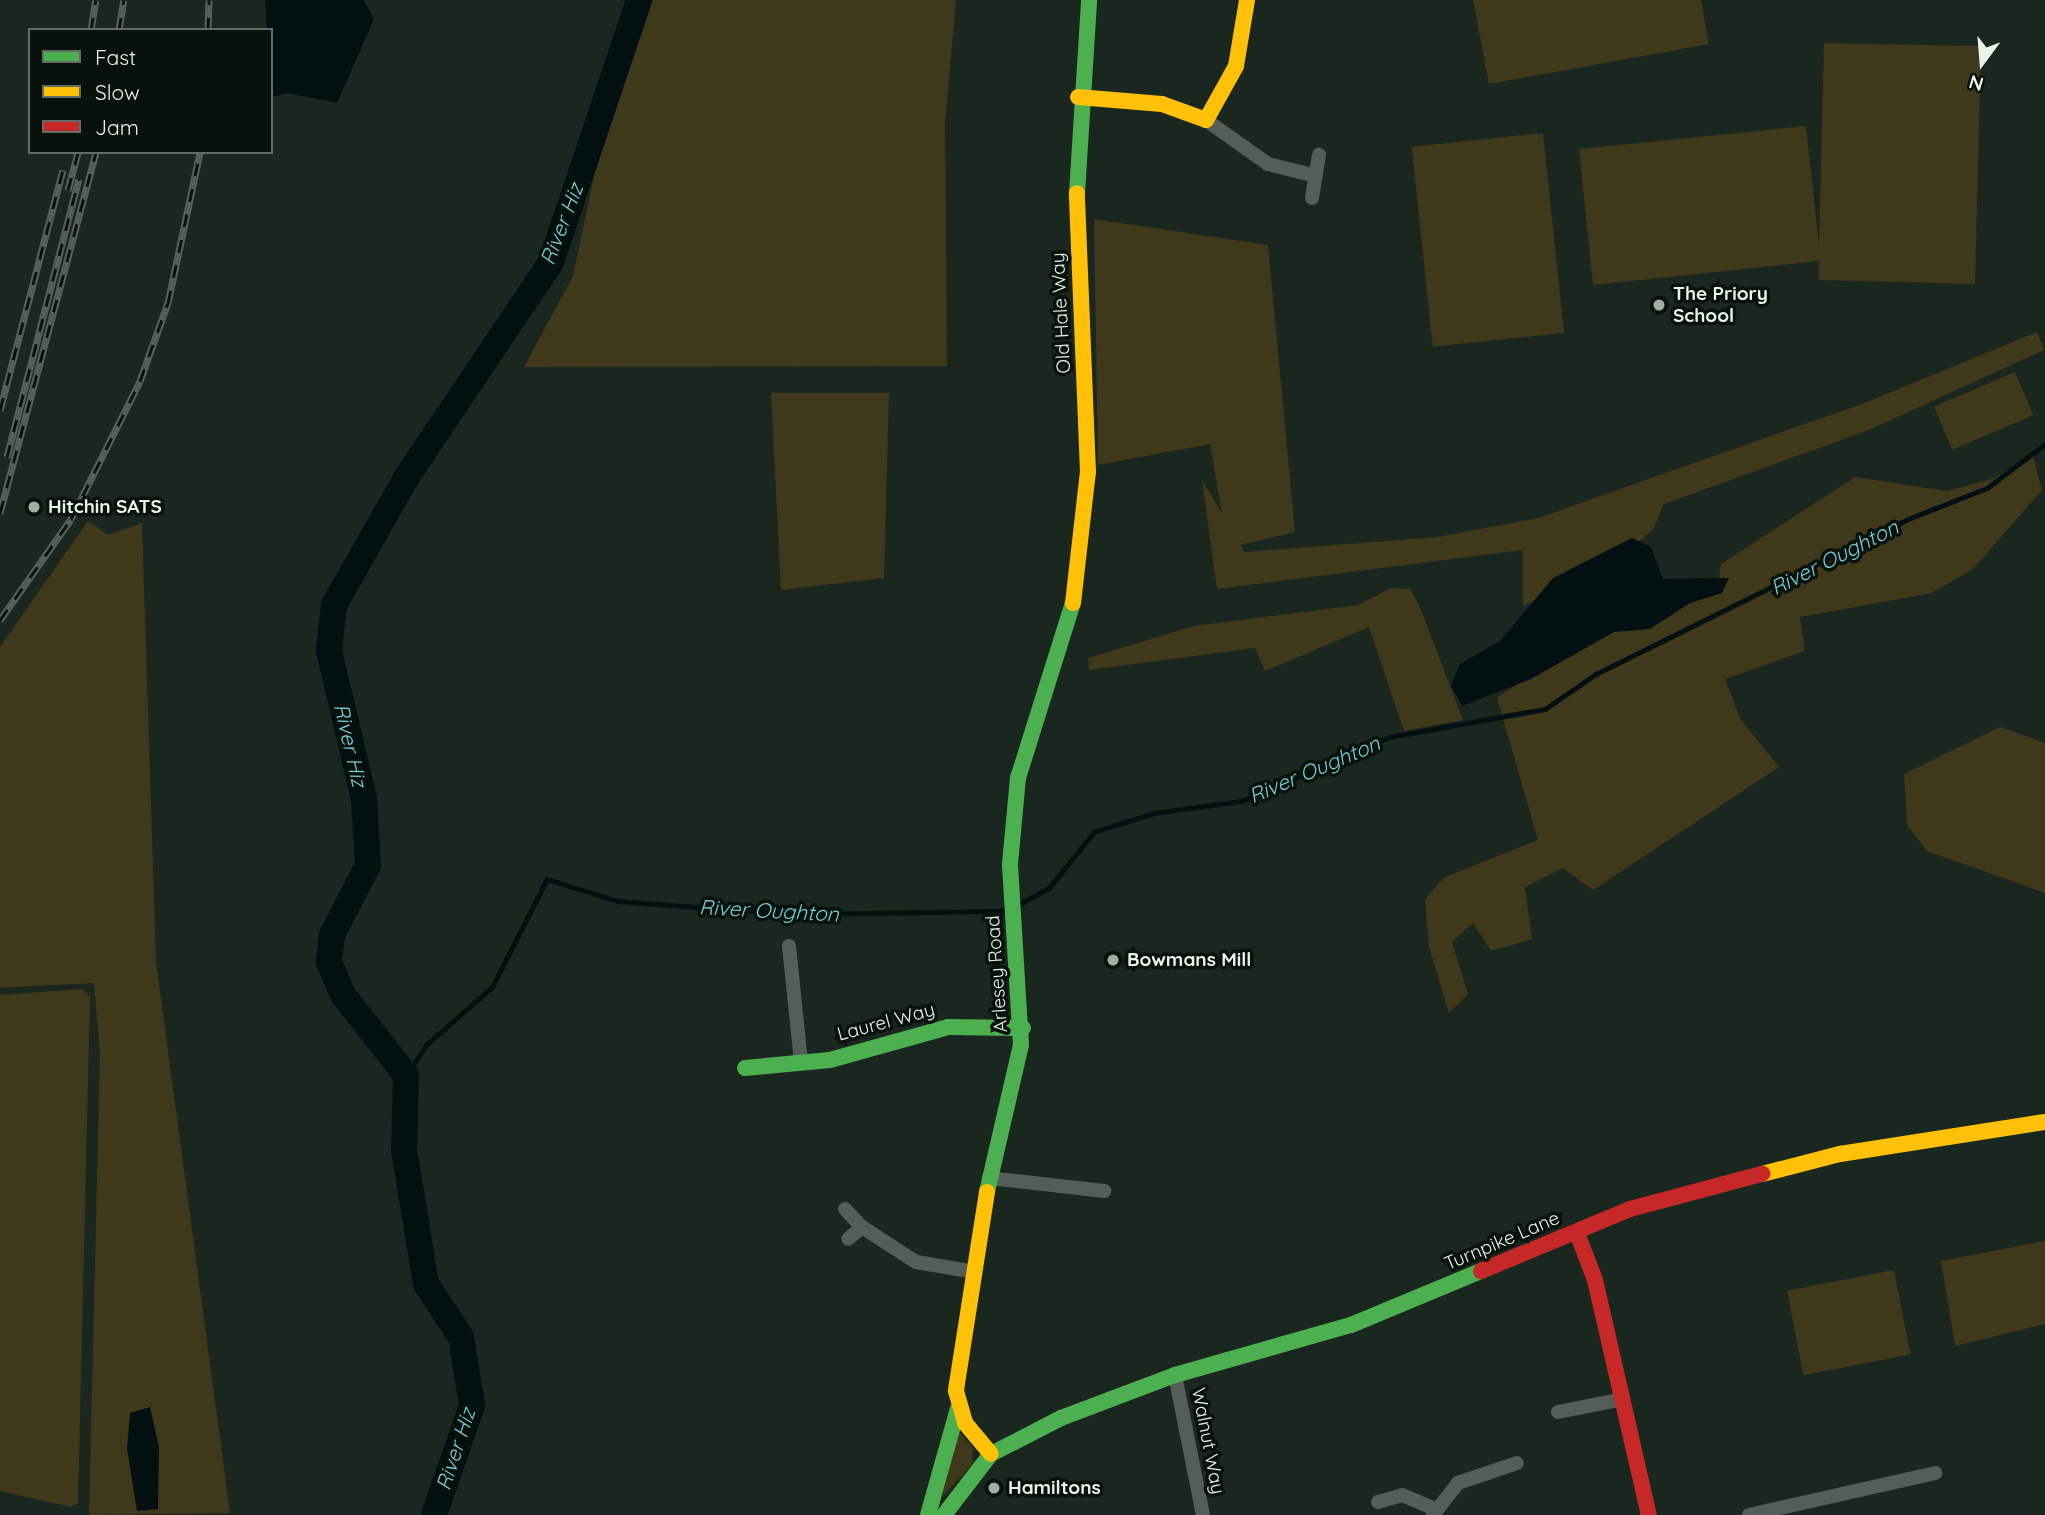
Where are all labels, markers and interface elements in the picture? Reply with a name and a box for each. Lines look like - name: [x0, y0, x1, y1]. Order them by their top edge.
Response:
- legend: [28, 28, 273, 154]
- north arrow: [1947, 28, 2017, 98]
- text: Fast: [95, 44, 136, 70]
- text: N: [1966, 70, 1986, 97]
- text: Slow: [95, 79, 140, 105]
- text: Jam: [95, 114, 139, 140]
- water label: River Hiz: [534, 180, 588, 268]
- street label: Old Hale Way: [1046, 252, 1076, 374]
- place label: The Priory School: [1673, 283, 1768, 327]
- marker: The Priory School: [1651, 297, 1667, 313]
- place label: Hitchin SATS: [48, 496, 162, 518]
- marker: Hitchin SATS: [26, 499, 42, 515]
- water label: River Oughton: [1766, 514, 1902, 600]
- water label: River Hiz: [329, 701, 373, 789]
- water label: River Oughton: [1245, 730, 1383, 808]
- water label: River Oughton: [698, 894, 840, 926]
- street label: Arlesey Road: [982, 915, 1012, 1033]
- place label: Bowmans Mill: [1127, 949, 1251, 971]
- marker: Bowmans Mill: [1105, 952, 1121, 968]
- street label: Laurel Way: [835, 998, 937, 1046]
- street label: Turnpike Lane: [1441, 1206, 1563, 1276]
- street label: Walnut Way: [1187, 1386, 1229, 1496]
- water label: River Hiz: [430, 1405, 480, 1493]
- place label: Hamiltons: [1008, 1477, 1101, 1499]
- marker: Hamiltons: [986, 1480, 1002, 1496]

